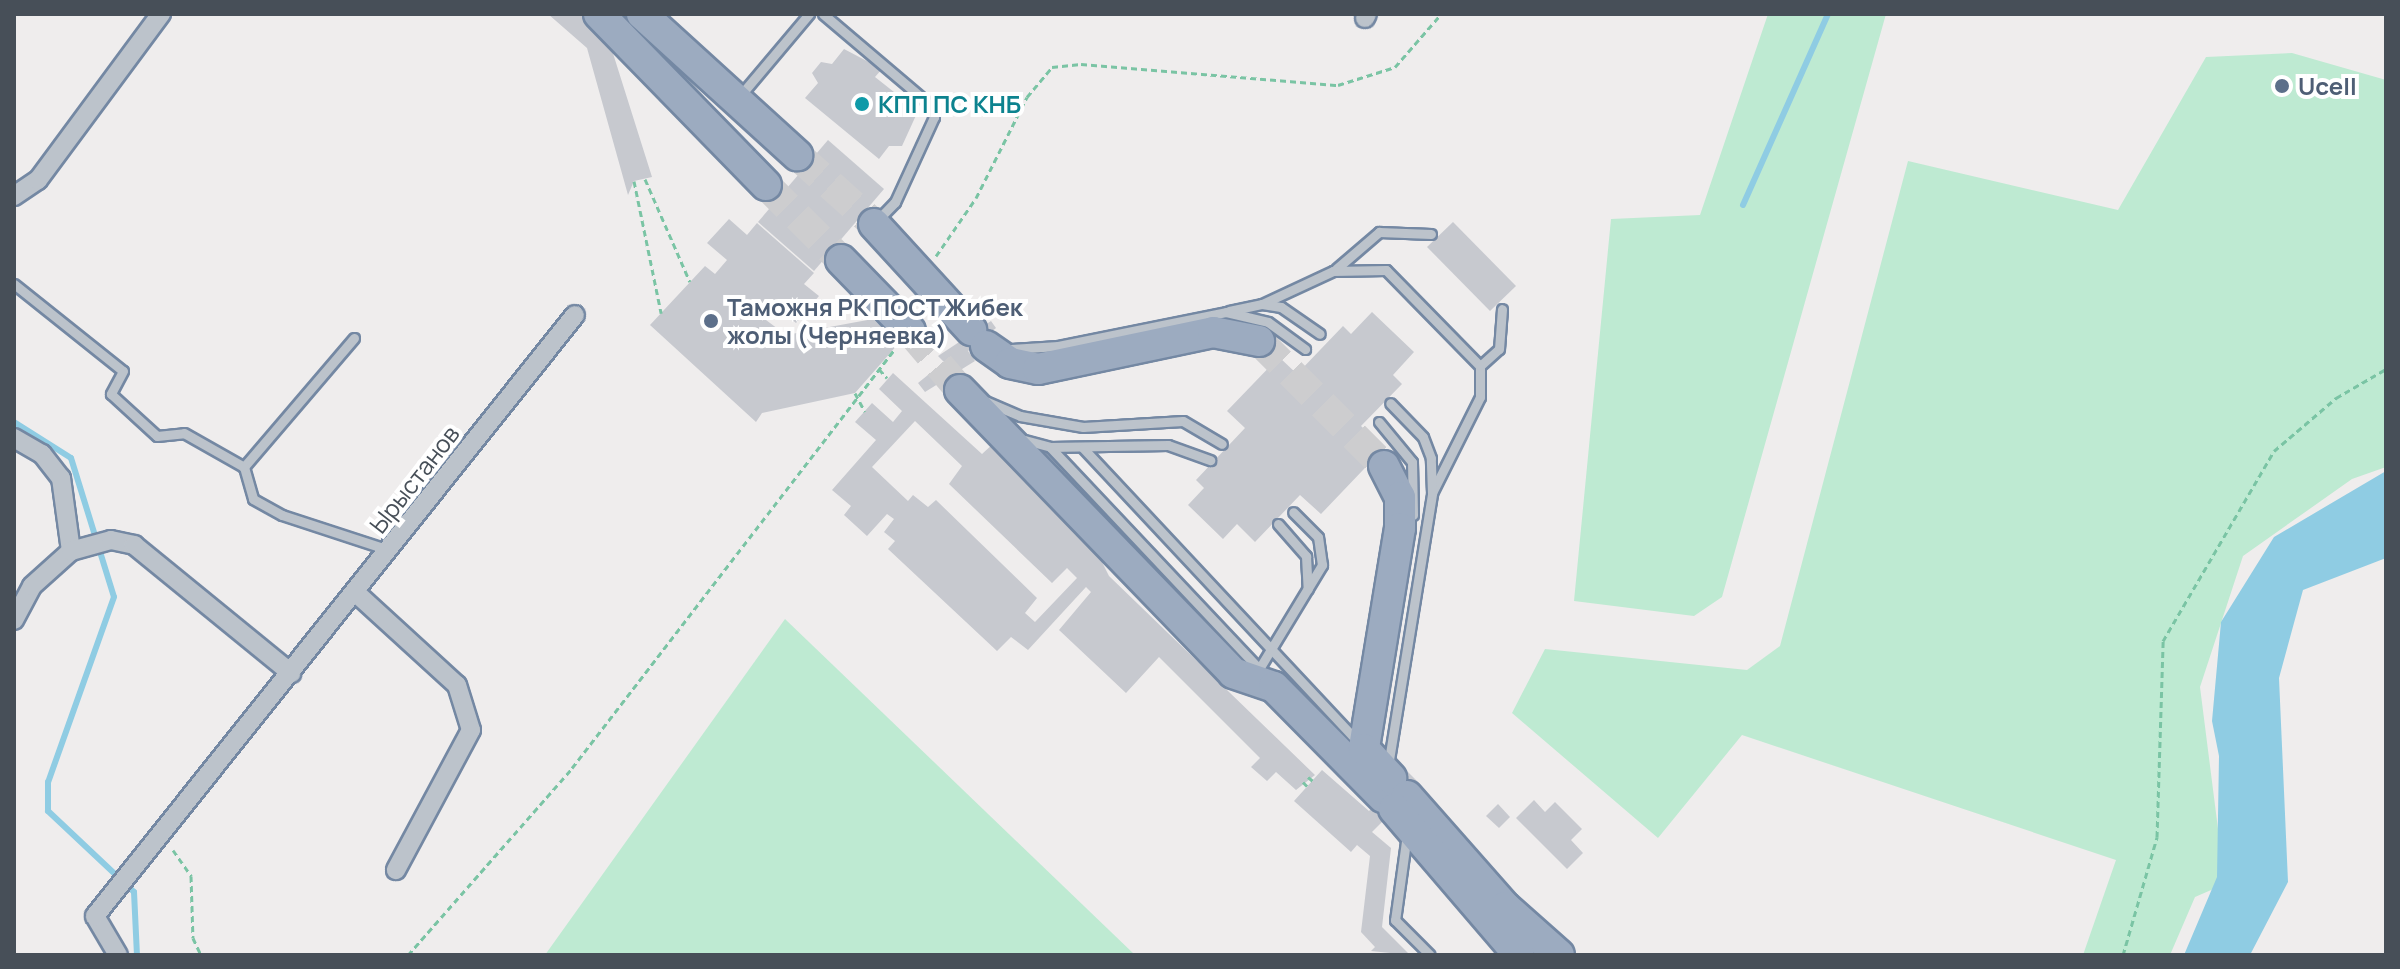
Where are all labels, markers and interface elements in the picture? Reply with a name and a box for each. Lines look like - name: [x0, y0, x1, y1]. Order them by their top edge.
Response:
- place label: Ucell: [2298, 72, 2357, 100]
- marker: Ucell: [2273, 77, 2291, 95]
- place label: КПП ПС КНБ: [878, 90, 1021, 118]
- marker: КПП ПС КНБ: [853, 95, 871, 113]
- place label: Таможня РК ПОСТ Жибек жолы (Черняевка): [727, 293, 1024, 349]
- marker: Таможня РК ПОСТ Жибек жолы (Черняевка): [702, 312, 720, 330]
- street label: Ырыстанов: [363, 420, 465, 538]

